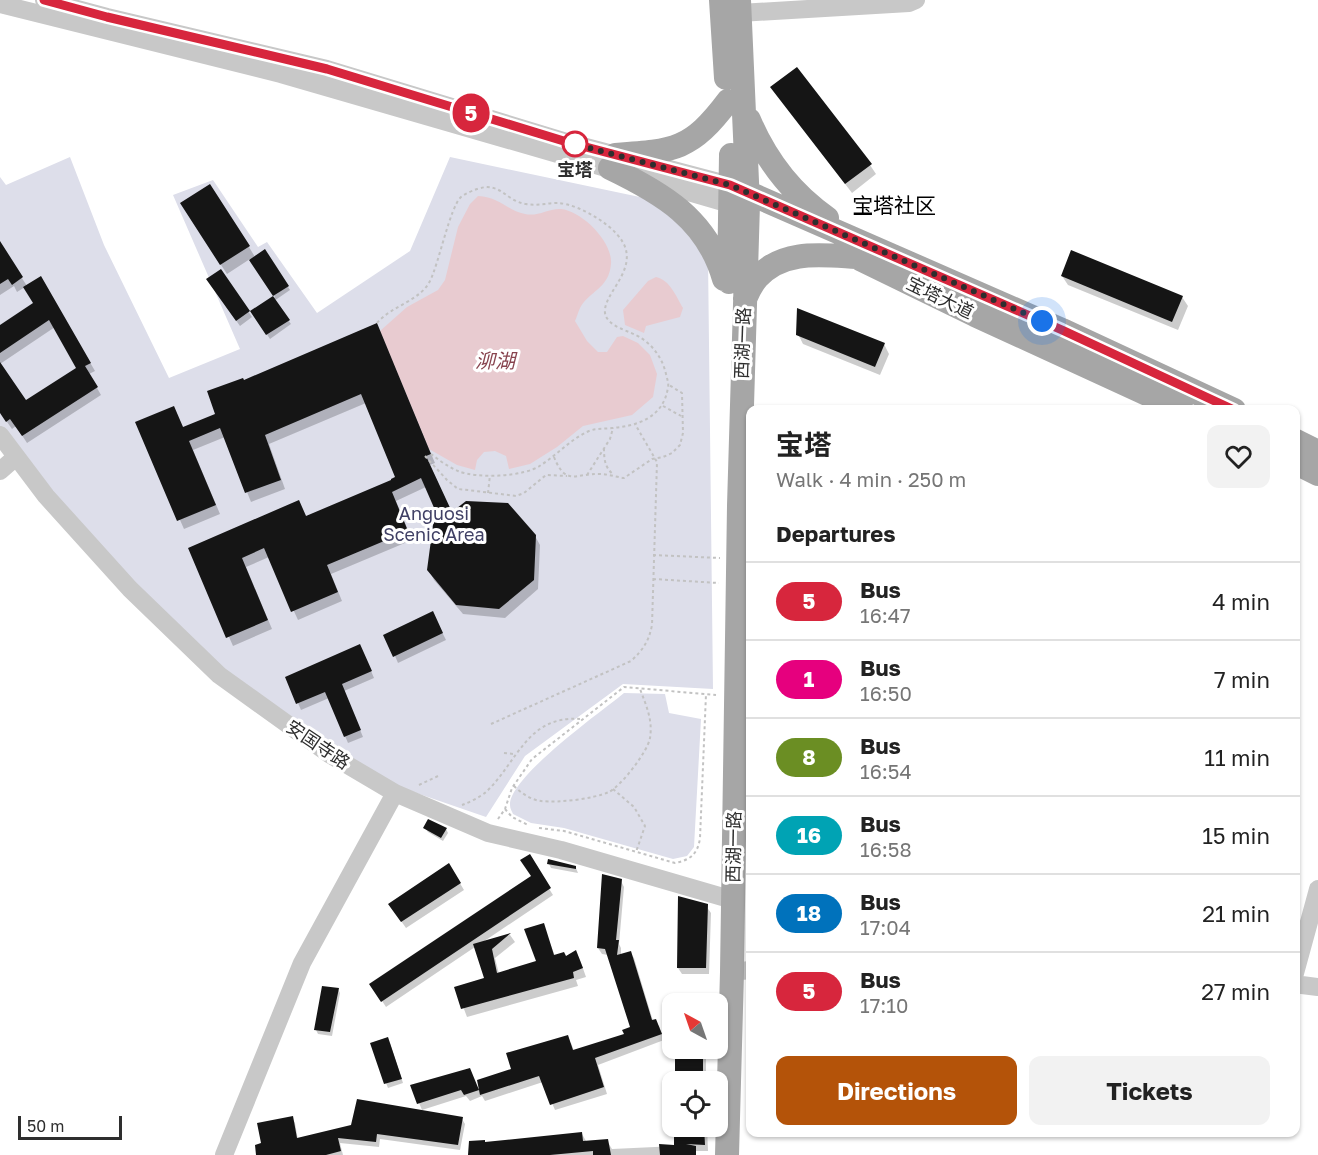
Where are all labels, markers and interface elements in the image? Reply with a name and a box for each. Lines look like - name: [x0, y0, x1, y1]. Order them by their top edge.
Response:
- line badge: 5: [452, 94, 490, 132]
- text: 5: [465, 100, 477, 126]
- marker: 宝塔: [562, 131, 588, 157]
- place label: 宝塔: [557, 158, 593, 180]
- district label: 宝塔社区: [852, 192, 936, 218]
- street label: 宝塔大道: [903, 271, 978, 323]
- your location: [1027, 306, 1057, 336]
- street label: 西湖一路: [730, 307, 754, 379]
- water label: 泖湖: [475, 348, 518, 372]
- button: heart: [1207, 425, 1270, 488]
- text: 宝塔: [776, 428, 832, 461]
- text: Walk · 4 min · 250 m: [776, 467, 966, 491]
- park label: Anguosi Scenic Area: [383, 502, 485, 545]
- text: Departures: [776, 520, 895, 547]
- text: Bus: [860, 576, 901, 603]
- text: 5: [803, 588, 815, 614]
- text: 4 min: [1212, 588, 1270, 615]
- text: 16:47: [860, 603, 911, 627]
- text: Bus: [860, 654, 901, 681]
- text: 1: [804, 666, 814, 692]
- text: 7 min: [1214, 666, 1270, 693]
- text: 16:50: [860, 681, 912, 705]
- street label: 安国寺路: [283, 715, 355, 773]
- text: Bus: [860, 732, 901, 759]
- text: 8: [802, 744, 816, 770]
- text: 11 min: [1204, 744, 1270, 771]
- text: 16:54: [860, 759, 912, 783]
- text: Bus: [860, 810, 901, 837]
- street label: 西湖一路: [721, 811, 745, 883]
- text: 16: [797, 822, 821, 848]
- text: 15 min: [1202, 822, 1270, 849]
- text: 16:58: [860, 837, 912, 861]
- text: Bus: [860, 888, 901, 915]
- text: 18: [797, 900, 821, 926]
- text: 21 min: [1202, 900, 1270, 927]
- text: 17:04: [860, 915, 911, 939]
- text: Bus: [860, 966, 901, 993]
- text: 5: [803, 978, 815, 1004]
- text: 27 min: [1201, 978, 1270, 1005]
- north arrow: [662, 993, 728, 1059]
- map controls: [662, 993, 728, 1137]
- text: 17:10: [860, 993, 908, 1017]
- button: Directions: [776, 1056, 1017, 1125]
- button: Tickets: [1029, 1056, 1270, 1125]
- button: locate: [662, 1071, 728, 1137]
- scale bar: [18, 1113, 122, 1140]
- text: 50 m: [27, 1116, 64, 1136]

